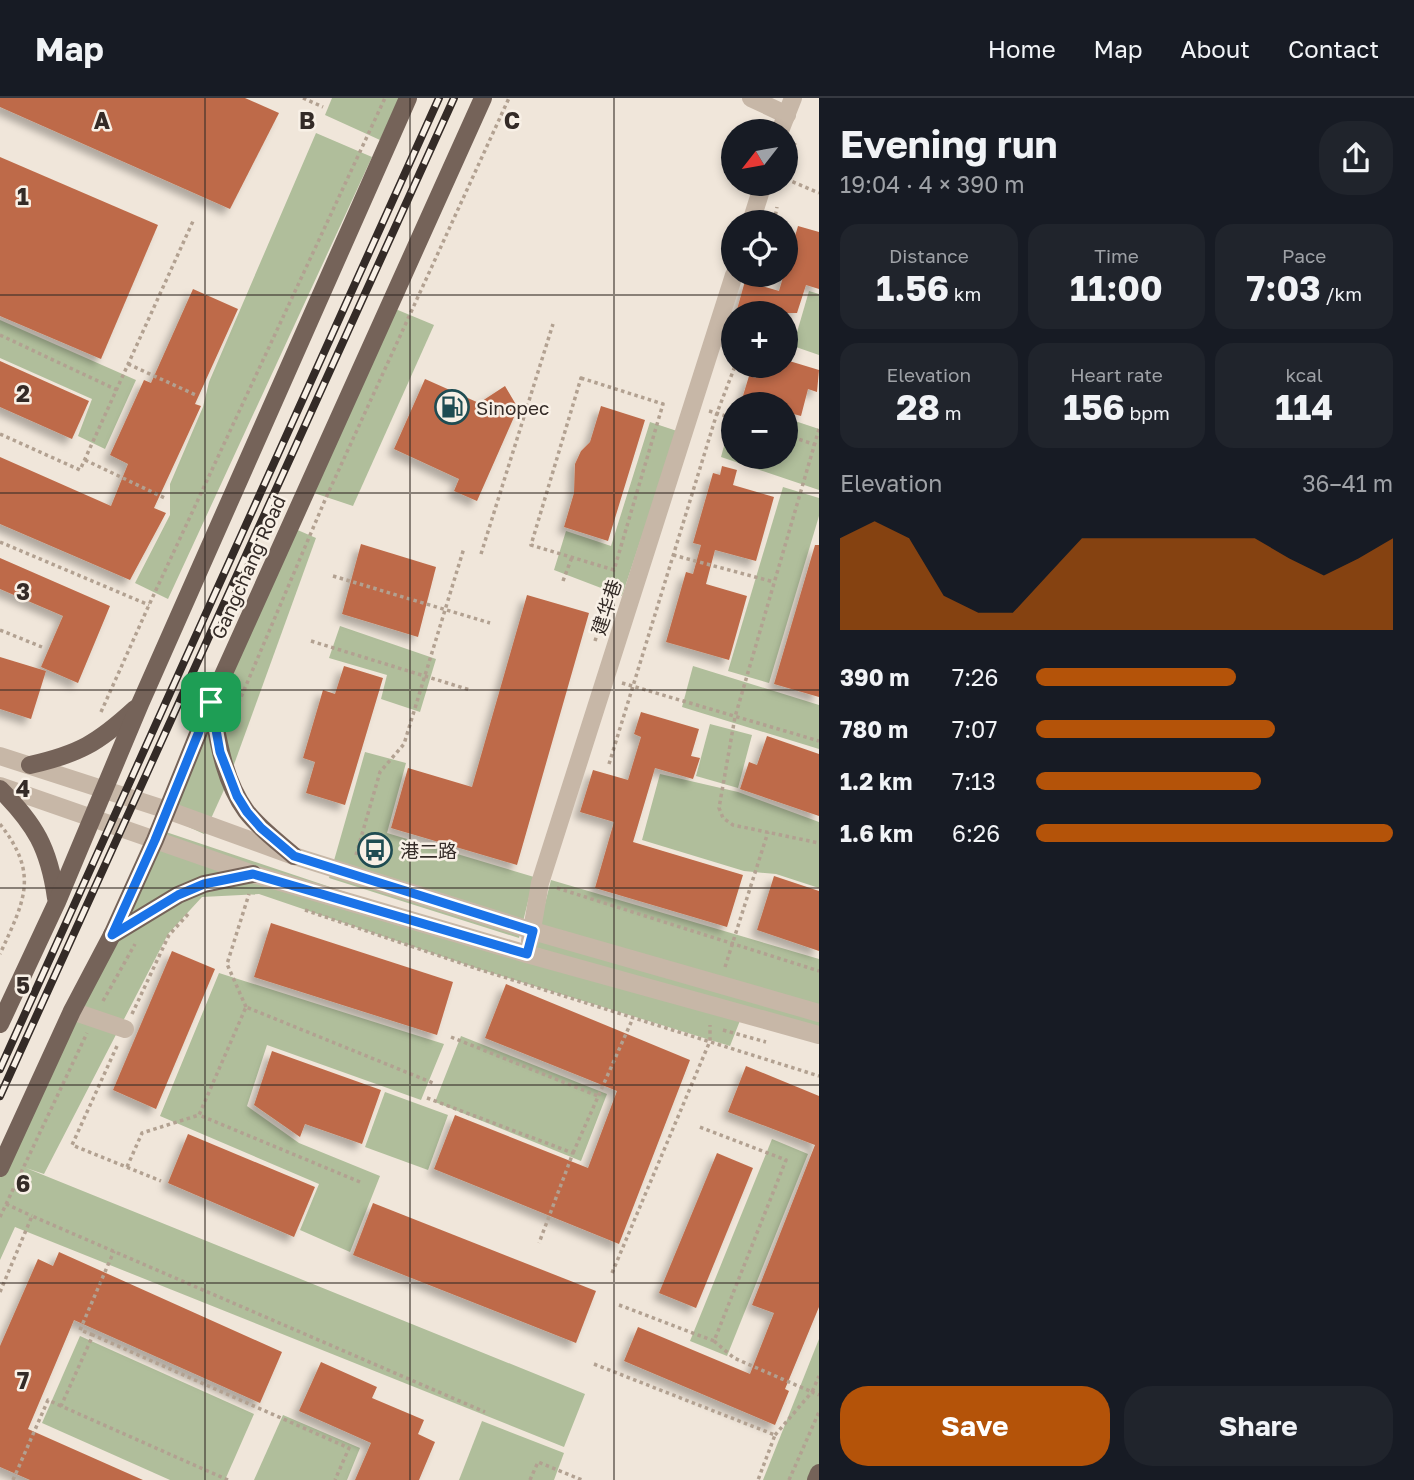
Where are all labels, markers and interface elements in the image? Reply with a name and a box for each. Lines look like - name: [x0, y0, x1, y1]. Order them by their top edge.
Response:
- text: Map: [35, 29, 104, 68]
- text: Home: [988, 34, 1056, 63]
- text: Map: [1094, 34, 1143, 63]
- text: About: [1181, 34, 1250, 63]
- text: Contact: [1288, 34, 1379, 63]
- text: A: [94, 106, 111, 134]
- text: B: [299, 106, 315, 134]
- text: C: [504, 106, 520, 134]
- north arrow: [721, 119, 798, 196]
- map controls: [721, 119, 798, 469]
- text: Evening run: [840, 121, 1058, 166]
- button: share: [1319, 121, 1393, 195]
- text: 19:04 · 4 × 390 m: [840, 170, 1025, 198]
- text: 1: [17, 182, 29, 210]
- button: locate: [721, 210, 798, 287]
- text: Distance: [889, 244, 969, 267]
- text: Time: [1094, 244, 1139, 267]
- text: Pace: [1282, 244, 1326, 267]
- text: 1.56: [876, 267, 949, 309]
- text: 11:00: [1070, 267, 1163, 309]
- text: 7:03: [1246, 267, 1321, 309]
- text: km: [949, 282, 981, 305]
- text: /km: [1321, 282, 1362, 305]
- button: +: [721, 301, 798, 378]
- text: Elevation: [887, 363, 971, 386]
- text: Heart rate: [1070, 363, 1163, 386]
- text: kcal: [1285, 363, 1323, 386]
- text: 2: [16, 379, 30, 407]
- text: 28: [896, 386, 940, 428]
- text: 156: [1063, 386, 1125, 428]
- text: 114: [1275, 386, 1333, 428]
- fuel station icon: Sinopec: [433, 388, 471, 426]
- button: −: [721, 392, 798, 469]
- place label: Sinopec: [476, 396, 549, 419]
- text: m: [940, 401, 962, 424]
- text: bpm: [1125, 401, 1170, 424]
- text: Elevation: [840, 469, 942, 497]
- text: 36–41 m: [1302, 469, 1393, 497]
- street label: Gangchang Road: [206, 492, 290, 642]
- street label: 建华巷: [586, 576, 626, 638]
- text: 3: [16, 577, 30, 605]
- text: 390 m: [840, 663, 909, 691]
- text: 7:26: [952, 663, 998, 691]
- pin: [181, 672, 241, 732]
- icon: arrive: [192, 683, 230, 721]
- text: 780 m: [840, 715, 908, 743]
- text: 7:07: [952, 715, 998, 743]
- text: 1.2 km: [840, 767, 912, 795]
- text: 7:13: [952, 767, 996, 795]
- text: 4: [16, 774, 30, 802]
- text: 1.6 km: [840, 819, 913, 847]
- text: 6:26: [952, 819, 1000, 847]
- bus stop icon: 港二路: [356, 831, 394, 869]
- place label: 港二路: [400, 839, 457, 862]
- text: 5: [16, 971, 30, 999]
- text: 6: [16, 1169, 30, 1197]
- text: 7: [17, 1366, 29, 1394]
- button: Save: [840, 1386, 1110, 1466]
- button: Share: [1124, 1386, 1393, 1466]

